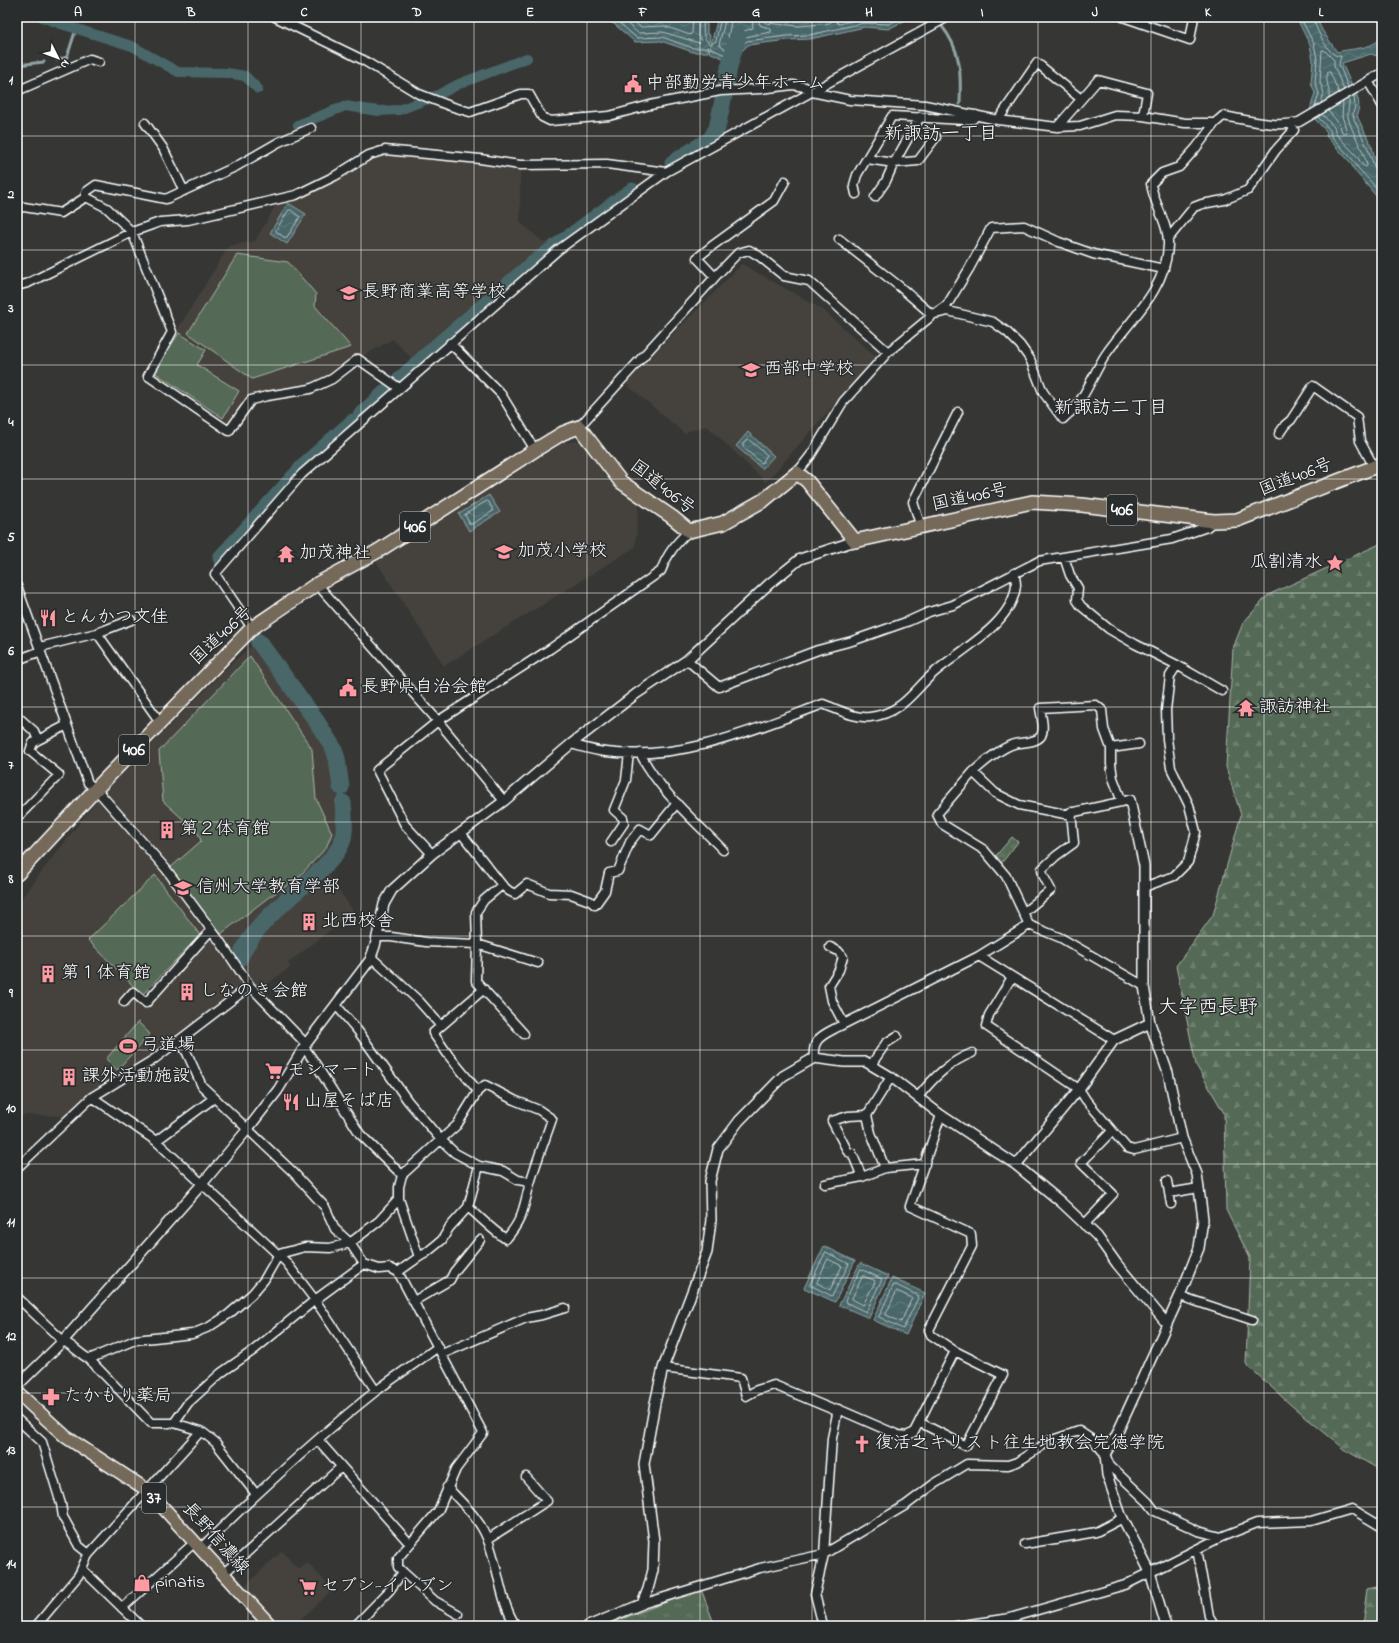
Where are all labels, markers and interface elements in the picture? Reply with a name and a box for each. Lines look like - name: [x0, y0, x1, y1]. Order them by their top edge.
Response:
- text: A: [74, 3, 82, 22]
- text: B: [186, 3, 196, 22]
- text: C: [300, 3, 308, 22]
- text: D: [411, 3, 422, 22]
- text: E: [526, 3, 534, 22]
- text: F: [638, 3, 648, 22]
- text: G: [752, 3, 760, 22]
- text: H: [865, 3, 873, 22]
- text: I: [980, 3, 984, 22]
- text: J: [1092, 3, 1098, 22]
- text: K: [1205, 3, 1212, 22]
- text: L: [1319, 3, 1325, 22]
- north arrow: [38, 38, 78, 78]
- text: N: [56, 56, 73, 72]
- text: 1: [9, 71, 14, 90]
- place label: 中部勤労青少年ホーム: [646, 71, 825, 97]
- public building icon: 中部勤労青少年ホーム: [623, 74, 643, 94]
- district label: 新諏訪一丁目: [884, 121, 998, 148]
- text: 2: [7, 185, 15, 204]
- place label: 長野商業高等学校: [362, 280, 506, 306]
- school or university icon: 長野商業高等学校: [339, 283, 359, 303]
- text: 3: [7, 299, 14, 318]
- place label: 西部中学校: [764, 357, 854, 383]
- school or university icon: 西部中学校: [741, 360, 761, 380]
- district label: 新諏訪二丁目: [1054, 395, 1168, 422]
- text: 4: [7, 413, 14, 432]
- street label: 国道406号: [1255, 452, 1337, 504]
- street label: 国道406号: [624, 454, 700, 522]
- street label: 国道406号: [930, 477, 1010, 519]
- road number: 406: [1107, 495, 1137, 525]
- road number: 406: [400, 512, 430, 542]
- text: 5: [7, 528, 15, 547]
- place label: 加茂小学校: [517, 539, 607, 565]
- place label: 加茂神社: [299, 541, 371, 567]
- school or university icon: 加茂小学校: [494, 542, 514, 562]
- temple icon: 加茂神社: [276, 544, 296, 564]
- place label: 瓜割清水: [1250, 550, 1322, 576]
- place icon: 瓜割清水: [1325, 553, 1345, 573]
- street label: 国道406号: [185, 600, 259, 672]
- place label: とんかつ文佳: [61, 605, 169, 631]
- restaurant icon: とんかつ文佳: [38, 608, 58, 628]
- text: 6: [7, 642, 14, 661]
- place label: 長野県自治会館: [361, 675, 487, 701]
- public building icon: 長野県自治会館: [338, 678, 358, 698]
- place label: 諏訪神社: [1259, 695, 1331, 721]
- temple icon: 諏訪神社: [1236, 698, 1256, 718]
- road number: 406: [119, 735, 149, 765]
- text: 7: [8, 756, 14, 775]
- place label: 第２体育館: [180, 817, 270, 843]
- building icon: 第２体育館: [157, 820, 177, 840]
- text: 8: [8, 870, 14, 889]
- place label: 信州大学教育学部: [196, 875, 340, 901]
- school or university icon: 信州大学教育学部: [173, 878, 193, 898]
- place label: 北西校舎: [322, 909, 394, 935]
- building icon: 北西校舎: [299, 912, 319, 932]
- place label: 第１体育館: [61, 961, 151, 987]
- building icon: 第１体育館: [38, 964, 58, 984]
- place label: しなのき会館: [200, 979, 308, 1005]
- building icon: しなのき会館: [177, 982, 197, 1002]
- text: 9: [8, 984, 14, 1003]
- district label: 大字西長野: [1158, 994, 1258, 1023]
- place label: 弓道場: [141, 1033, 195, 1059]
- sports icon: 弓道場: [118, 1036, 138, 1056]
- place label: モンマート: [287, 1058, 377, 1084]
- supermarket icon: モンマート: [264, 1061, 284, 1081]
- place label: 課外活動施設: [82, 1064, 190, 1090]
- building icon: 課外活動施設: [59, 1067, 79, 1087]
- place label: 山屋そば店: [304, 1089, 394, 1115]
- restaurant icon: 山屋そば店: [281, 1092, 301, 1112]
- text: 10: [6, 1099, 16, 1118]
- text: 11: [7, 1213, 16, 1232]
- text: 12: [6, 1327, 17, 1346]
- place label: たかもり薬局: [64, 1384, 172, 1410]
- pharmacy icon: たかもり薬局: [41, 1387, 61, 1407]
- place label: 復活之キリスト往生地教会完徳学院: [875, 1431, 1164, 1457]
- church icon: 復活之キリスト往生地教会完徳学院: [852, 1434, 872, 1454]
- text: 13: [6, 1441, 16, 1460]
- road number: 37: [142, 1483, 166, 1513]
- street label: 長野信濃線: [175, 1497, 255, 1581]
- text: 14: [6, 1555, 16, 1574]
- place label: pinatis: [155, 1570, 205, 1596]
- shop icon: pinatis: [132, 1573, 152, 1593]
- place label: セブン-イレブン: [321, 1574, 454, 1600]
- supermarket icon: セブン-イレブン: [298, 1577, 318, 1597]

